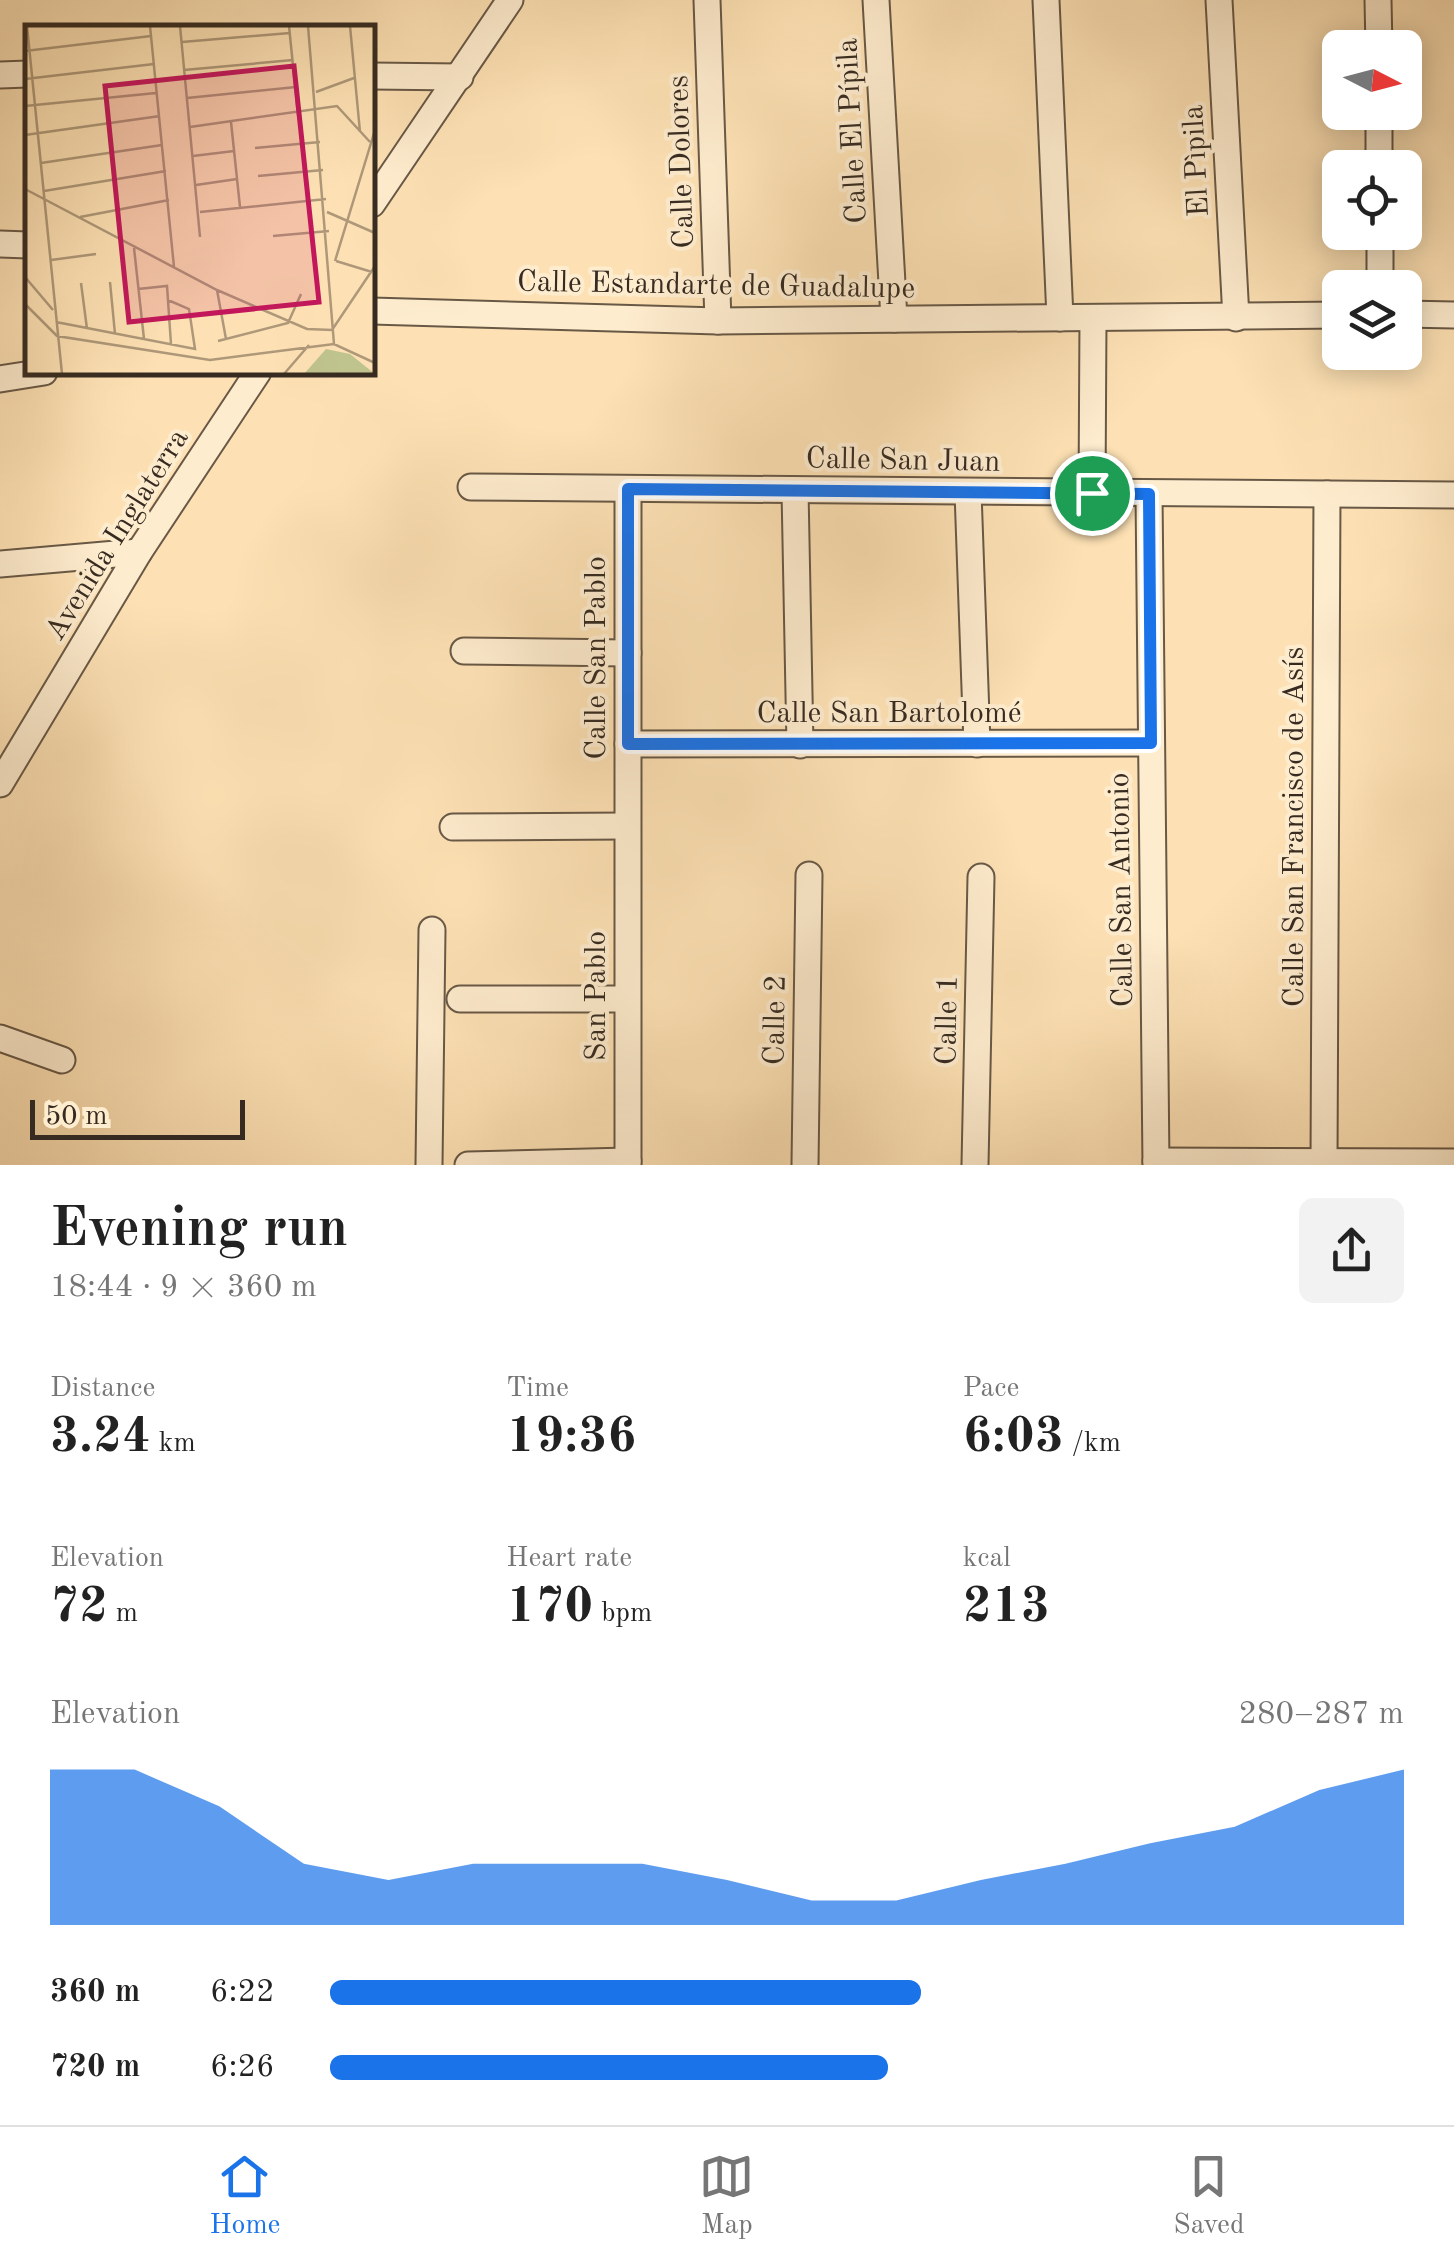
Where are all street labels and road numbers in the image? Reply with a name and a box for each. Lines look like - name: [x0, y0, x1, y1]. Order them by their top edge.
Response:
- street label: Calle El Pípila: [833, 37, 873, 224]
- street label: Calle Dolores: [664, 75, 700, 249]
- street label: El Pìpila: [1179, 104, 1215, 218]
- street label: Calle Estandarte de Guadalupe: [517, 268, 915, 304]
- street label: Avenida Inglaterra: [41, 424, 195, 646]
- street label: Calle San Juan: [805, 444, 1001, 478]
- street label: Calle San Pablo: [582, 556, 612, 760]
- street label: Calle San Francisco de Asís: [1280, 647, 1310, 1007]
- street label: Calle San Bartolomé: [756, 699, 1022, 729]
- street label: Calle San Antonio: [1105, 772, 1139, 1008]
- street label: San Pablo: [582, 931, 612, 1061]
- street label: Calle 2: [760, 974, 792, 1066]
- street label: Calle 1: [932, 974, 964, 1066]

